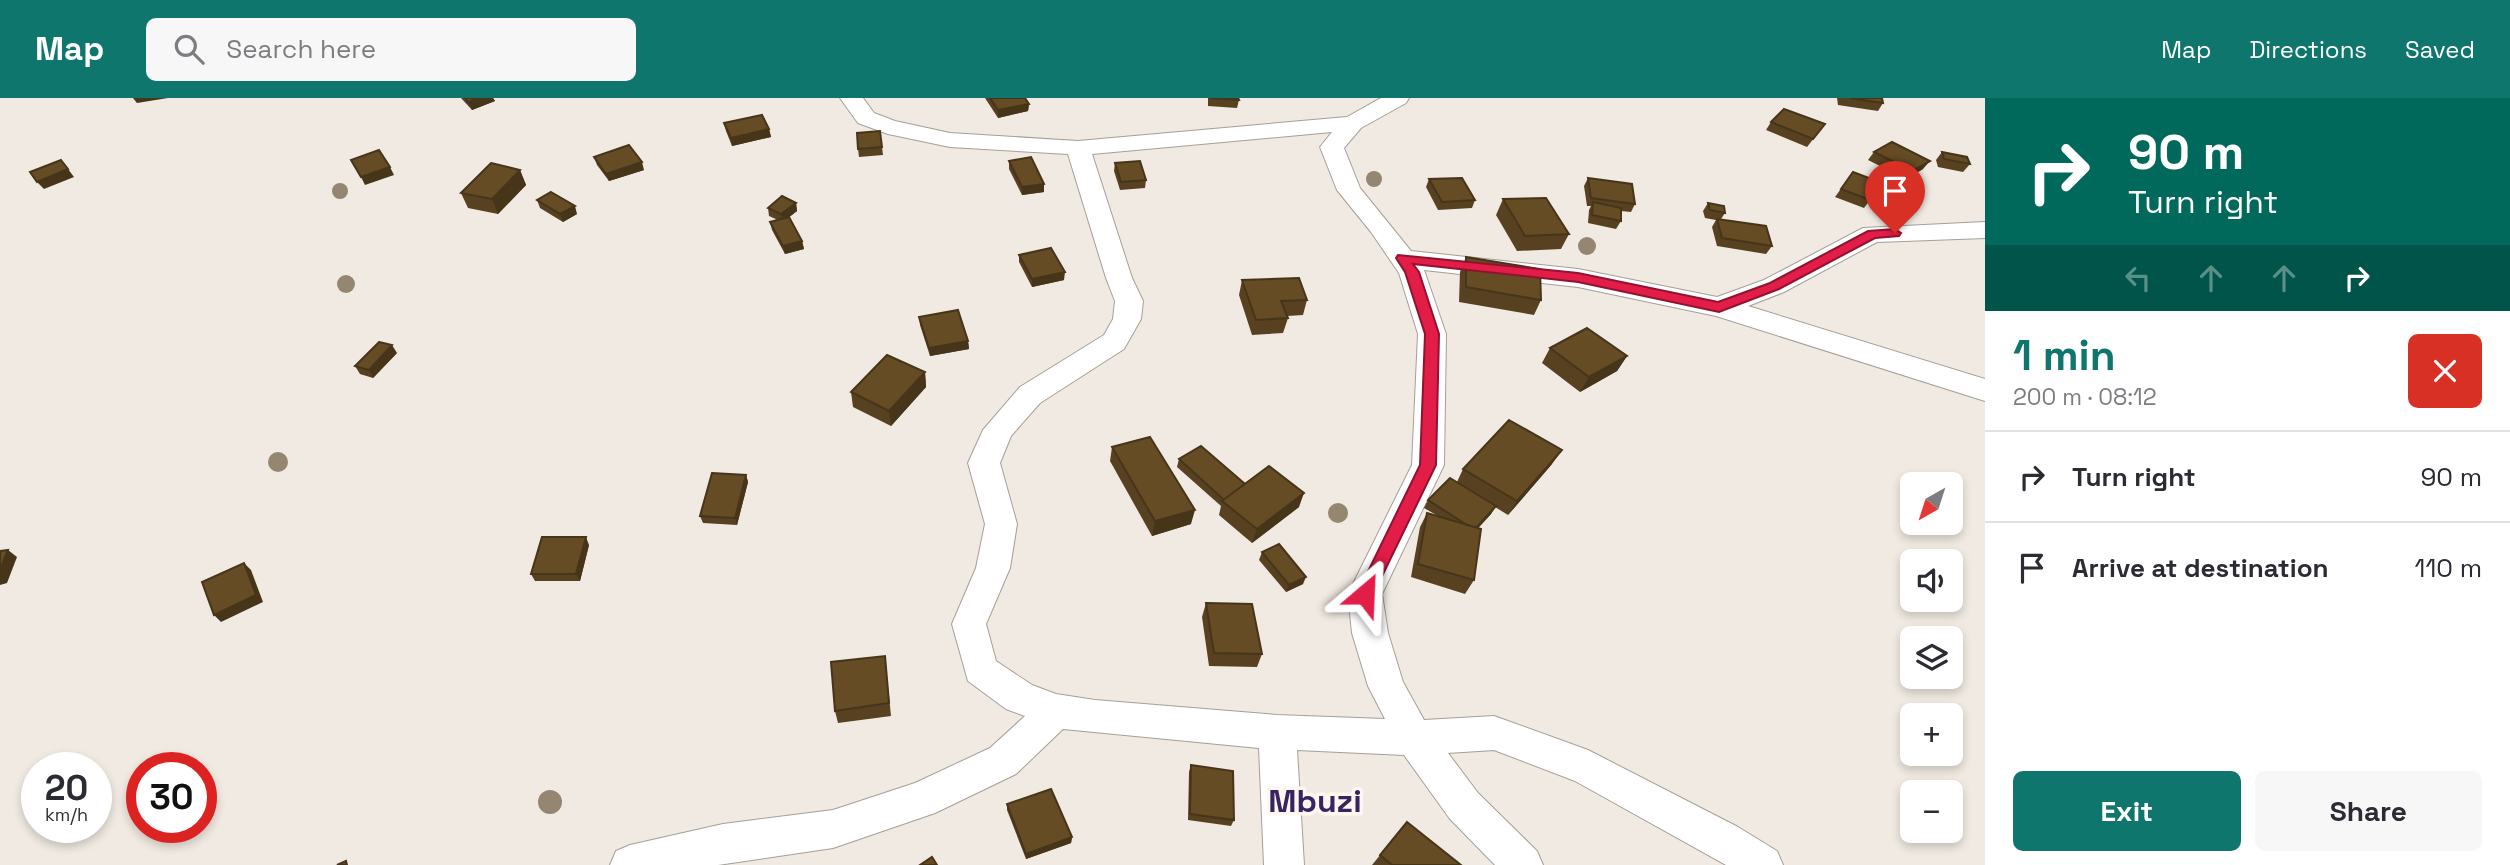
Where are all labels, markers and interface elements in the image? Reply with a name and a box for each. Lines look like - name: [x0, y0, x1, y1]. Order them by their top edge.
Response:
- search box: [146, 18, 636, 81]
- text: Map: [35, 28, 104, 70]
- icon: search: [170, 30, 208, 68]
- text: Search here: [226, 32, 376, 66]
- text: Map: [2161, 34, 2211, 65]
- text: Directions: [2249, 34, 2367, 65]
- text: Saved: [2405, 34, 2475, 65]
- text: 90 m: [2128, 121, 2244, 183]
- icon: right: [2013, 126, 2104, 217]
- pin: [1865, 161, 1925, 233]
- icon: arrive: [1876, 172, 1914, 210]
- text: Turn right: [2128, 182, 2278, 222]
- icon: left: [2119, 259, 2157, 297]
- icon: ahead: [2192, 259, 2230, 297]
- icon: ahead: [2265, 259, 2303, 297]
- icon: right: [2338, 259, 2376, 297]
- text: 1 min: [2013, 329, 2116, 382]
- button: close: [2408, 334, 2482, 408]
- text: 200 m · 08:12: [2013, 382, 2157, 412]
- icon: right: [2013, 458, 2051, 496]
- text: Turn right: [2072, 460, 2196, 494]
- text: 90 m: [2420, 460, 2482, 494]
- north arrow: [1900, 472, 1964, 536]
- map controls: [1900, 472, 1963, 843]
- button: sound: [1900, 549, 1963, 612]
- icon: arrive: [2013, 549, 2051, 587]
- text: Arrive at destination: [2072, 551, 2329, 585]
- text: 110 m: [2415, 551, 2482, 585]
- position arrow: [1328, 557, 1402, 631]
- button: layers: [1900, 626, 1963, 689]
- button: +: [1900, 703, 1963, 766]
- speed limit sign: 30: [126, 752, 217, 843]
- text: 20: [45, 766, 88, 810]
- button: Exit: [2013, 771, 2241, 851]
- button: Share: [2255, 771, 2482, 851]
- button: −: [1900, 780, 1963, 843]
- district label: Mbuzi: [1268, 781, 1362, 821]
- text: km/h: [45, 803, 88, 826]

